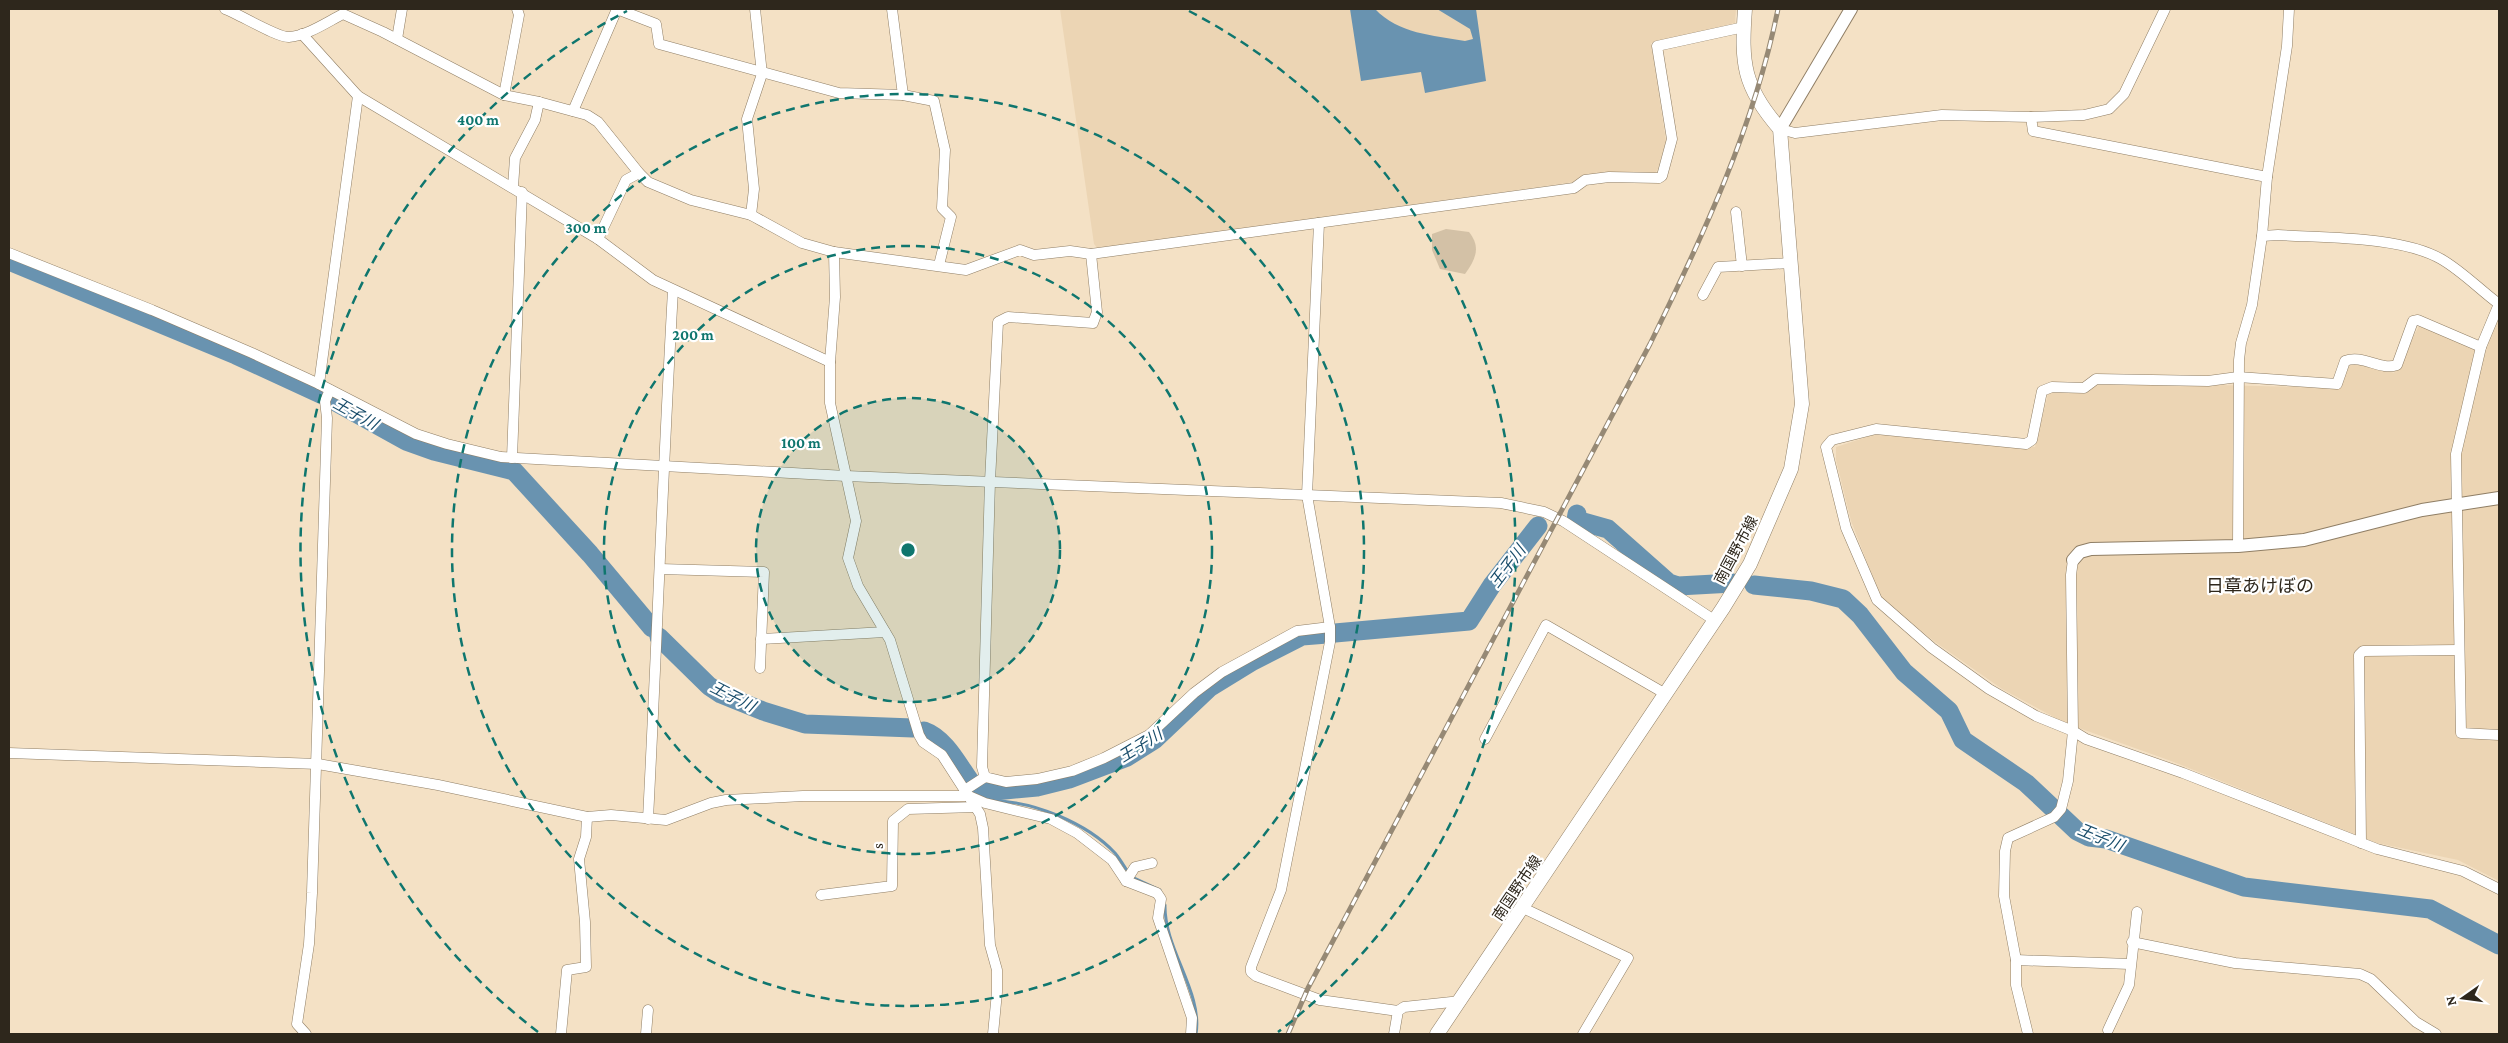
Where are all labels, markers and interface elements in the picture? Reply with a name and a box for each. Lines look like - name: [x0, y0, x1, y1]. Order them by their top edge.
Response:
- text: 400 m: [457, 112, 499, 128]
- text: 300 m: [565, 220, 607, 236]
- text: 200 m: [672, 327, 714, 343]
- water label: 王子川: [331, 394, 383, 433]
- text: 100 m: [781, 435, 821, 451]
- street label: 南国野市線: [1711, 513, 1761, 587]
- water label: 王子川: [1486, 540, 1530, 591]
- centre of rings: [899, 541, 917, 559]
- district label: 日章あけぼの: [2206, 576, 2314, 596]
- water label: 王子川: [708, 678, 760, 716]
- water label: 王子川: [1115, 724, 1167, 765]
- water label: 王子川: [2075, 821, 2128, 855]
- street label: s: [870, 843, 886, 849]
- street label: 南国野市線: [1489, 852, 1545, 924]
- north arrow: [2438, 973, 2488, 1023]
- text: N: [2441, 994, 2459, 1008]

